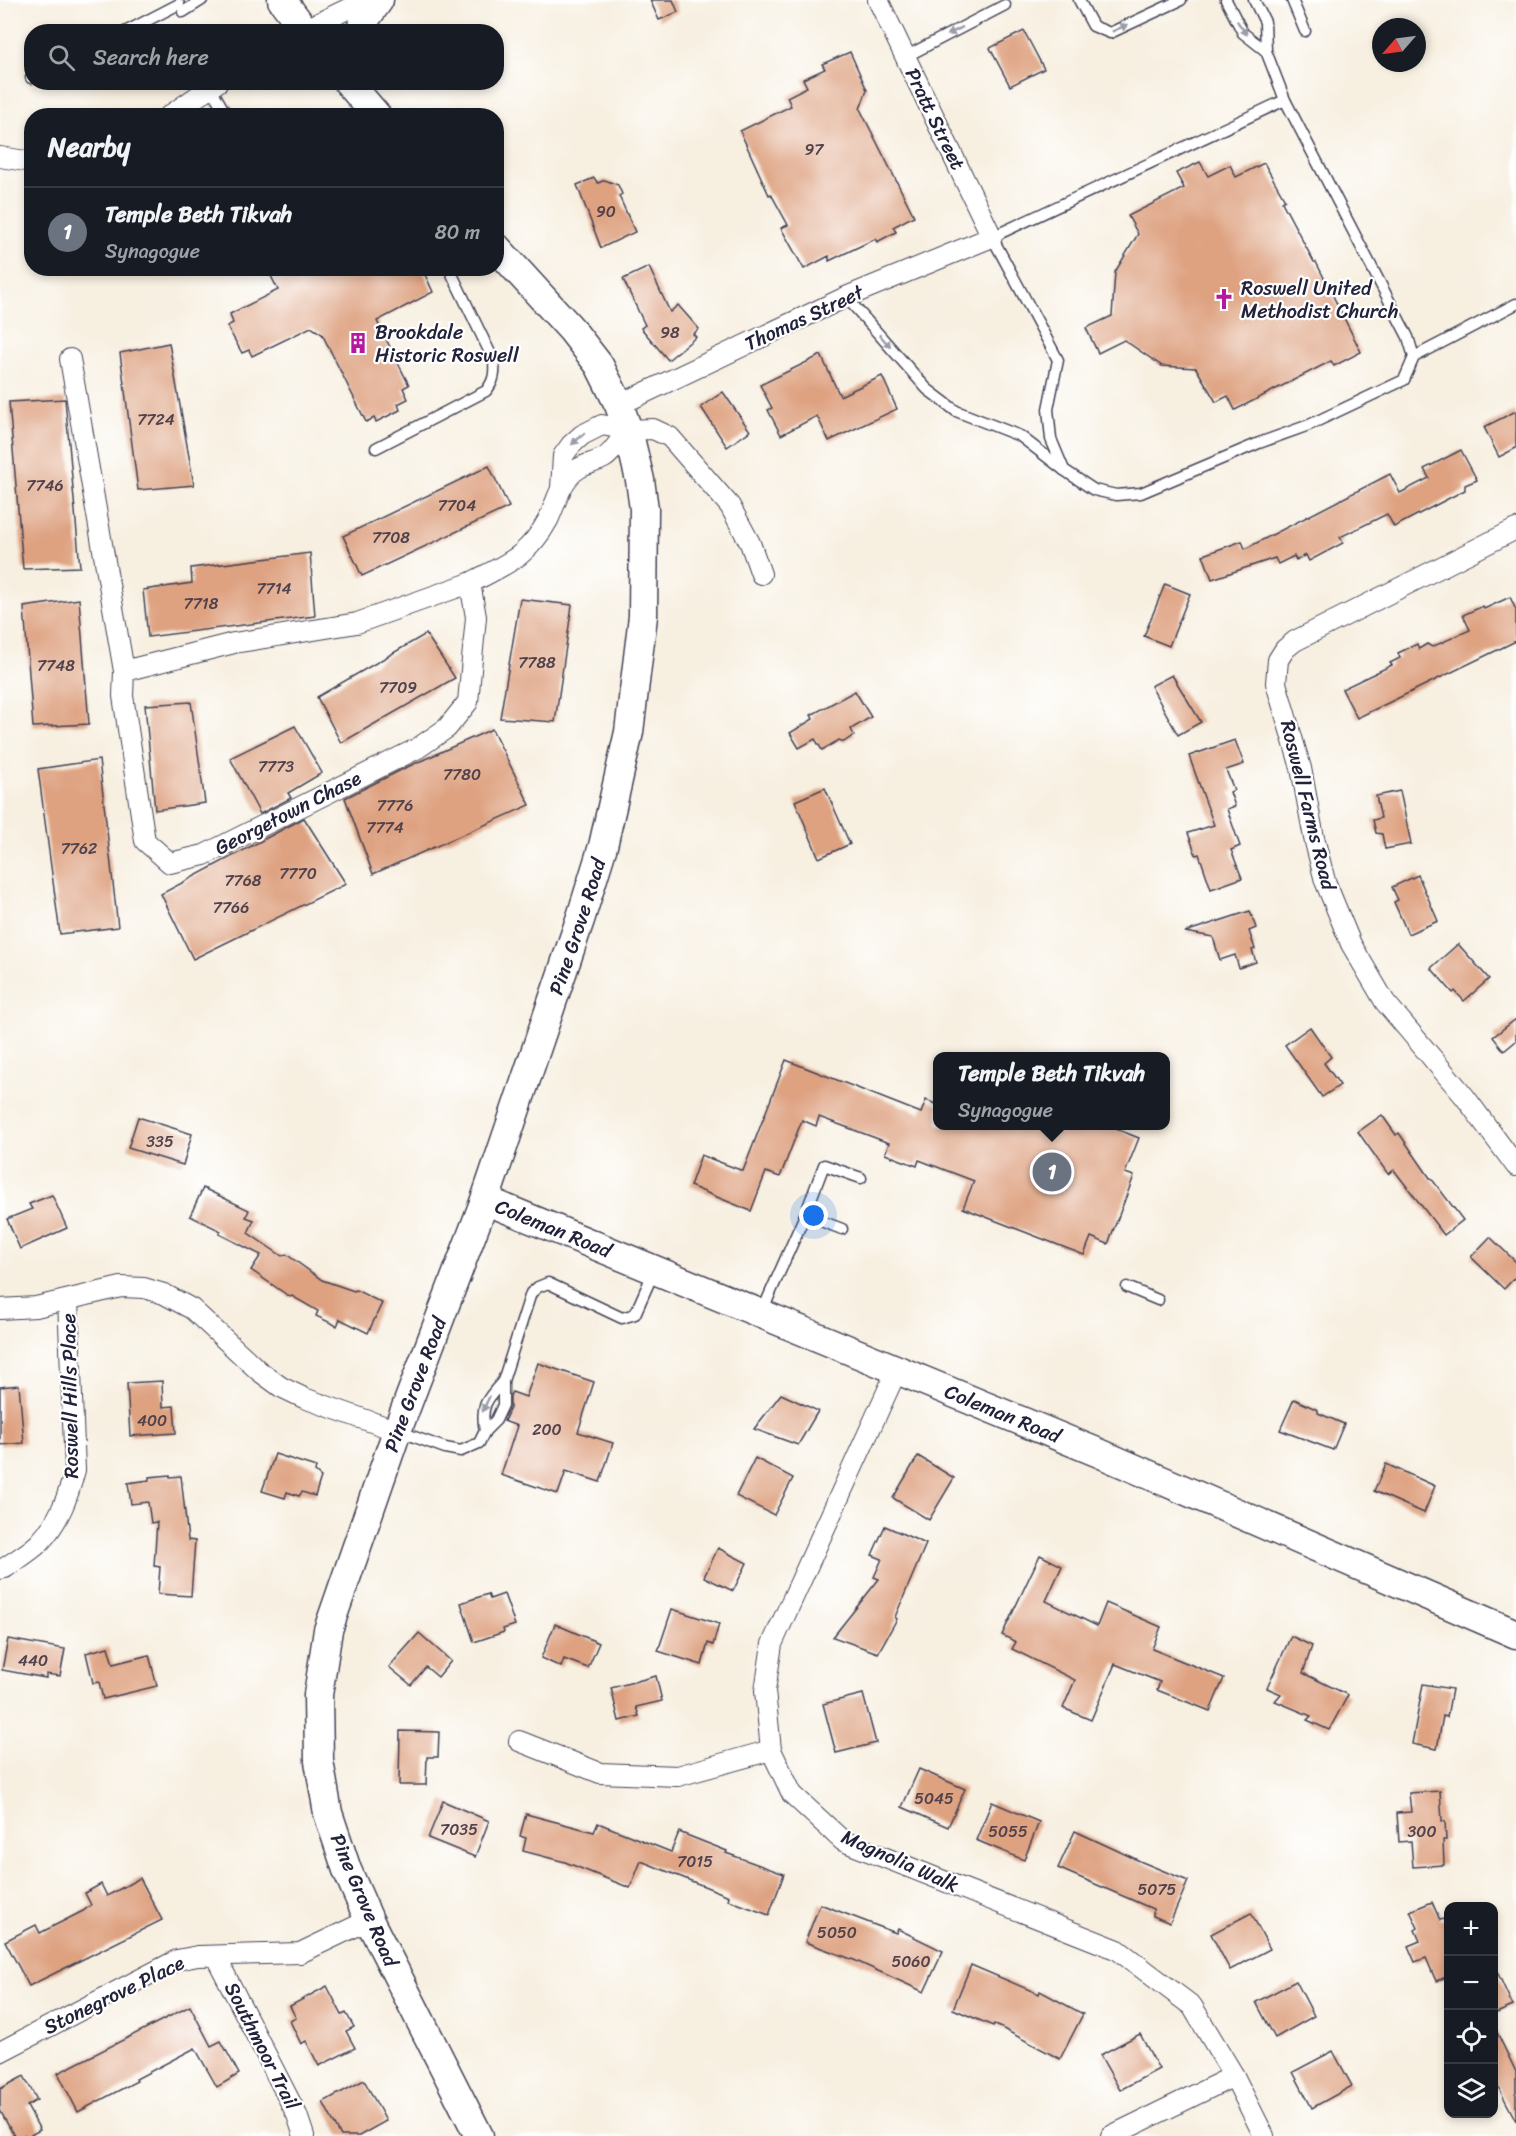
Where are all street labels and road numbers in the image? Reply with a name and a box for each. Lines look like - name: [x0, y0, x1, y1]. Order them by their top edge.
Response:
- street label: Pratt Street: [895, 62, 975, 176]
- street label: Thomas Street: [739, 275, 870, 361]
- street label: Roswell Farms Road: [1270, 716, 1346, 895]
- street label: Georgetown Chase: [208, 761, 368, 865]
- street label: Pine Grove Road: [538, 852, 616, 1000]
- street label: Coleman Road: [490, 1189, 618, 1268]
- street label: Pine Grove Road: [373, 1311, 457, 1457]
- street label: Roswell Hills Place: [51, 1313, 89, 1479]
- street label: Coleman Road: [939, 1374, 1068, 1454]
- street label: Magnolia Walk: [835, 1819, 965, 1903]
- street label: Pine Grove Road: [320, 1828, 408, 1973]
- street label: Stonegrove Place: [38, 1946, 191, 2044]
- street label: Southmoor Trail: [215, 1976, 310, 2117]

